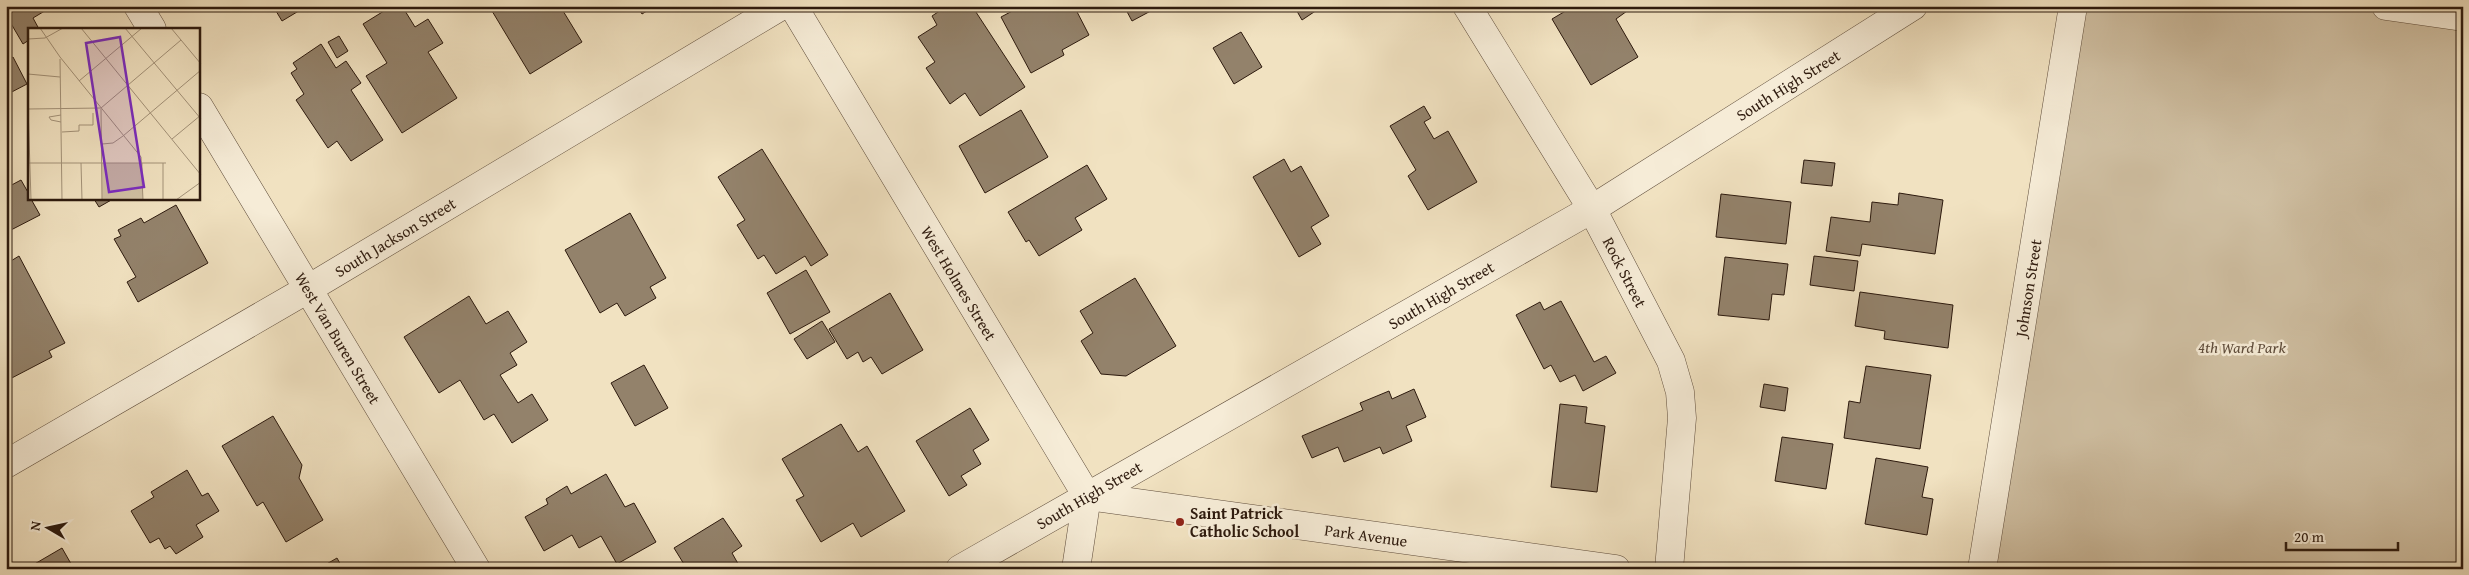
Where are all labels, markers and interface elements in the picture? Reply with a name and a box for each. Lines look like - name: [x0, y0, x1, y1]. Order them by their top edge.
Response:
- inset map: [28, 28, 200, 200]
- street label: South High Street: [1731, 43, 1845, 127]
- street label: South Jackson Street: [330, 191, 461, 283]
- street label: West Holmes Street: [915, 221, 1003, 345]
- street label: Rock Street: [1597, 233, 1653, 312]
- street label: Johnson Street: [2008, 237, 2048, 341]
- street label: South High Street: [1384, 255, 1499, 335]
- street label: West Van Buren Street: [289, 267, 387, 409]
- park label: 4th Ward Park: [2198, 335, 2286, 359]
- street label: South High Street: [1032, 455, 1147, 535]
- place label: Saint Patrick Catholic School: [1190, 501, 1299, 543]
- north arrow: [22, 502, 72, 552]
- marker: Saint Patrick Catholic School: [1174, 516, 1186, 528]
- street label: Park Avenue: [1323, 517, 1409, 553]
- text: N: [25, 519, 46, 532]
- scale bar: [2286, 520, 2399, 552]
- text: 20 m: [2294, 526, 2325, 547]

